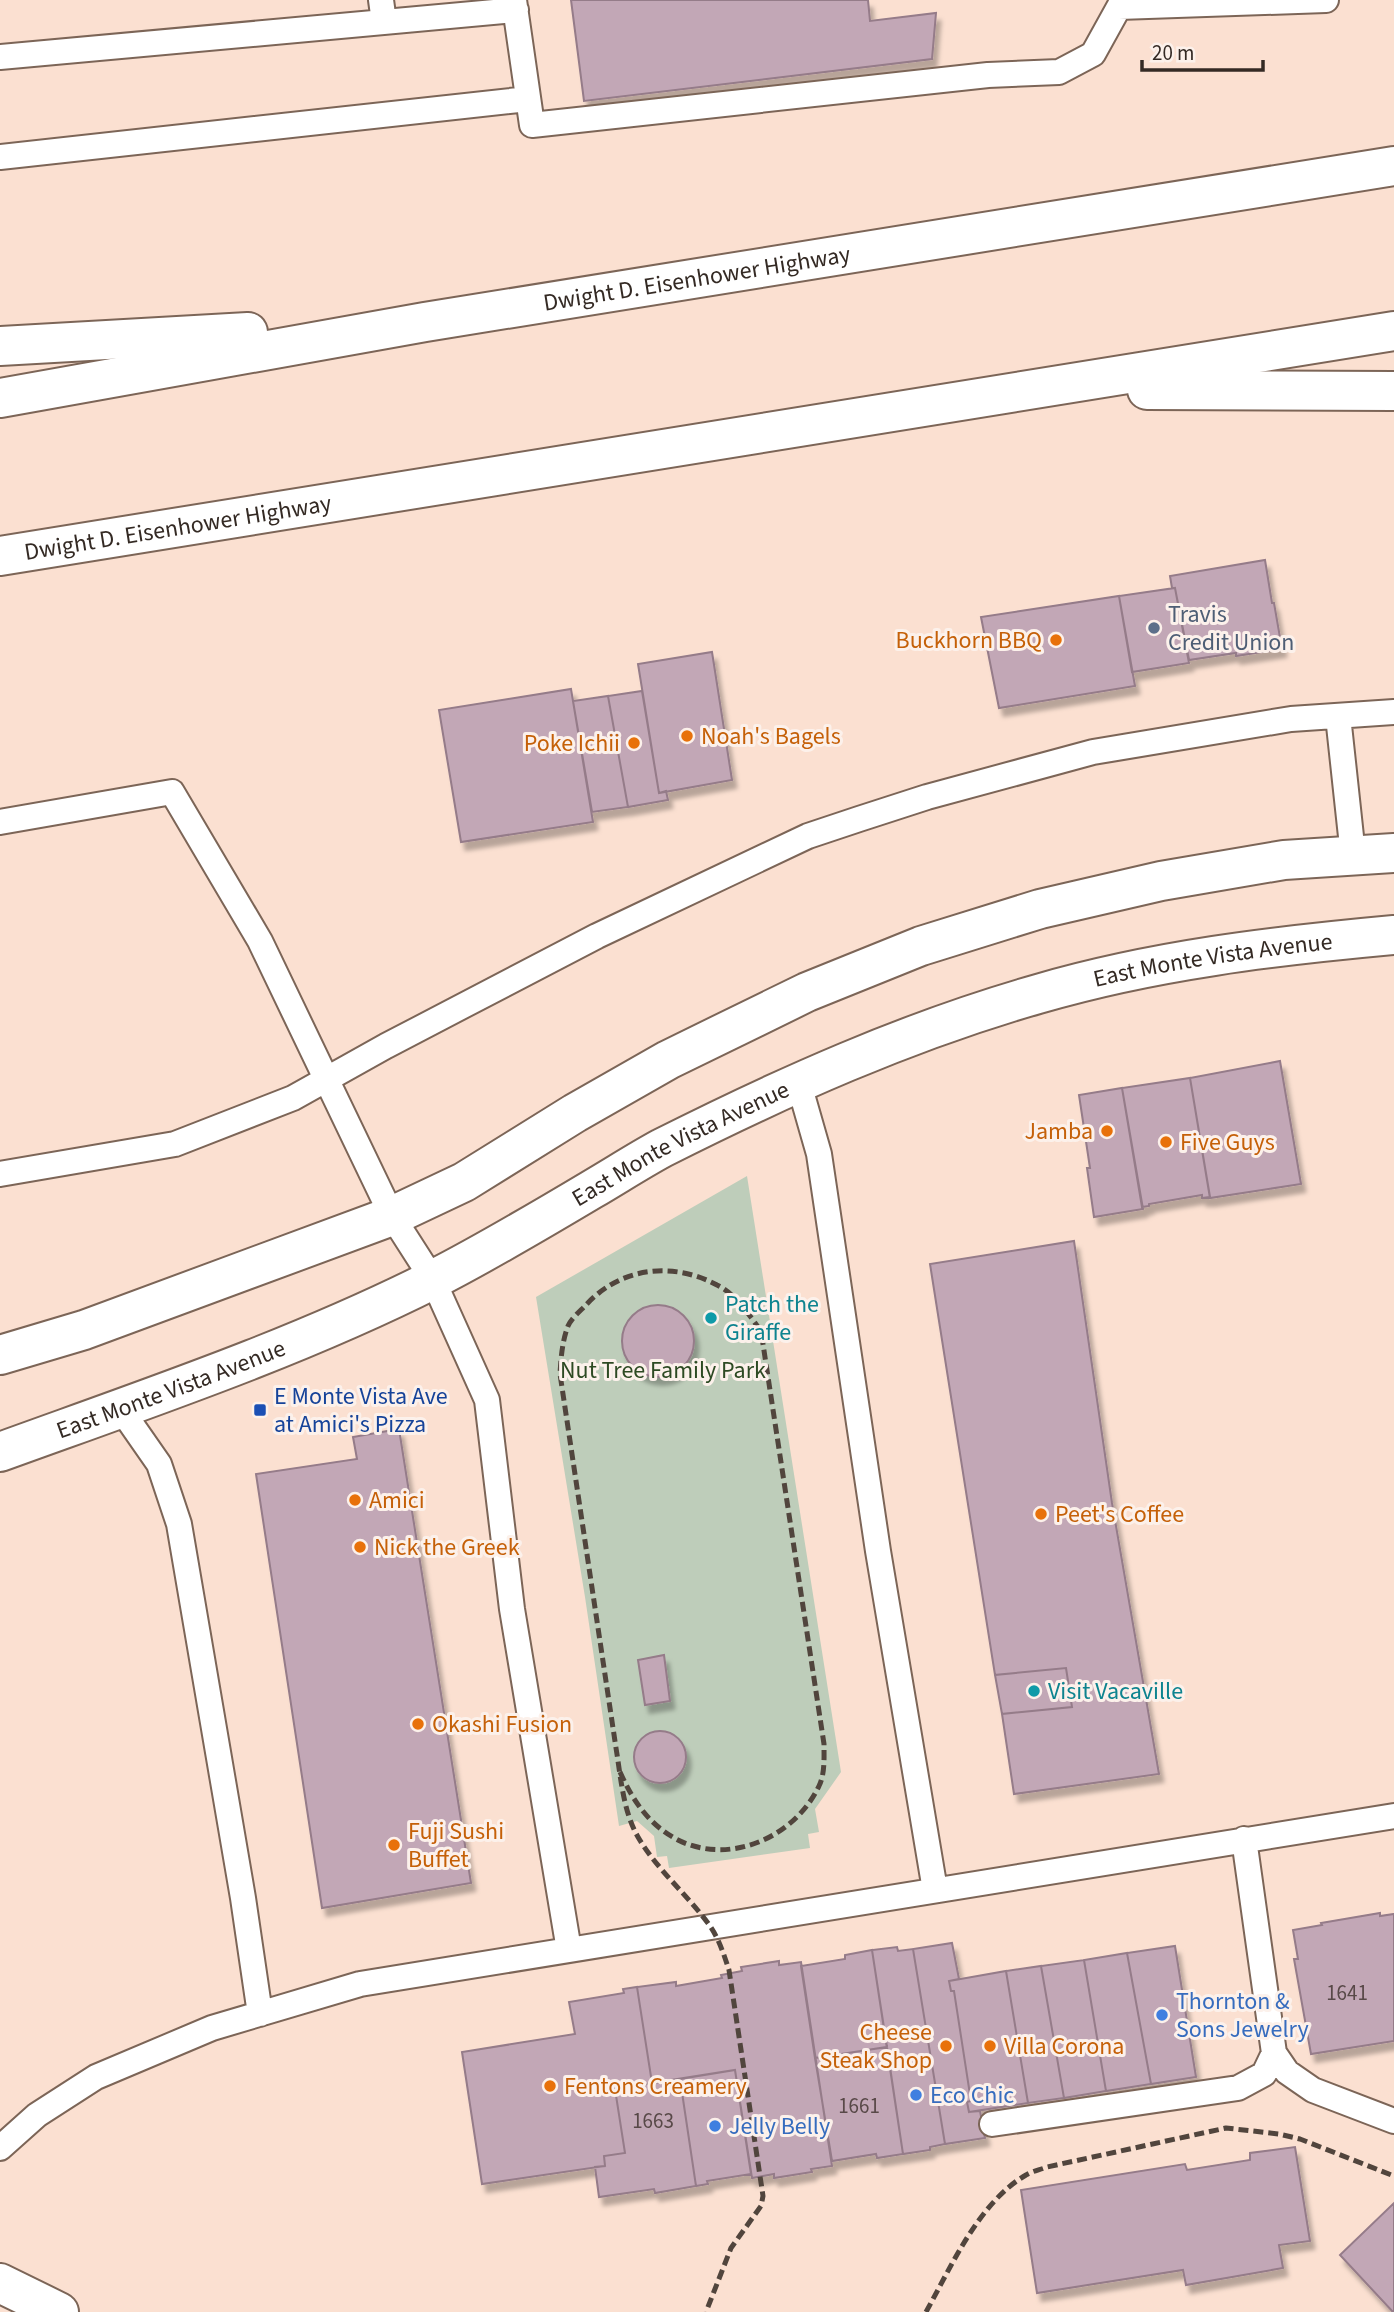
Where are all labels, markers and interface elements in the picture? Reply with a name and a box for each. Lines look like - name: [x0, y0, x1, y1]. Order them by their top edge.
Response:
- scale bar: [1142, 28, 1263, 72]
- text: 20 m: [1152, 38, 1194, 68]
- street label: Dwight D. Eisenhower Highway: [541, 237, 853, 321]
- street label: Dwight D. Eisenhower Highway: [22, 486, 334, 570]
- place label: Travis Credit Union: [1168, 597, 1294, 660]
- marker: Travis Credit Union: [1146, 620, 1162, 636]
- place label: Buckhorn BBQ: [896, 623, 1042, 658]
- marker: Buckhorn BBQ: [1048, 632, 1064, 648]
- place label: Noah's Bagels: [701, 719, 841, 754]
- place label: Poke Ichii: [524, 726, 620, 761]
- marker: Noah's Bagels: [679, 728, 695, 744]
- marker: Poke Ichii: [626, 735, 642, 751]
- street label: East Monte Vista Avenue: [1090, 924, 1334, 997]
- street label: East Monte Vista Avenue: [565, 1072, 795, 1216]
- place label: Jamba: [1024, 1114, 1093, 1149]
- marker: Jamba: [1099, 1123, 1115, 1139]
- place label: Five Guys: [1180, 1125, 1275, 1160]
- marker: Five Guys: [1158, 1134, 1174, 1150]
- place label: Patch the Giraffe: [725, 1287, 819, 1350]
- marker: Patch the Giraffe: [703, 1310, 719, 1326]
- street label: East Monte Vista Avenue: [52, 1331, 291, 1448]
- park label: Nut Tree Family Park: [560, 1353, 766, 1388]
- place label: E Monte Vista Ave at Amici's Pizza: [274, 1379, 448, 1442]
- marker: E Monte Vista Ave at Amici's Pizza: [252, 1402, 268, 1418]
- place label: Amici: [369, 1483, 425, 1518]
- marker: Amici: [347, 1492, 363, 1508]
- place label: Peet's Coffee: [1055, 1497, 1184, 1532]
- marker: Peet's Coffee: [1033, 1506, 1049, 1522]
- place label: Nick the Greek: [374, 1530, 520, 1565]
- marker: Nick the Greek: [352, 1539, 368, 1555]
- place label: Visit Vacaville: [1048, 1674, 1183, 1709]
- marker: Visit Vacaville: [1026, 1683, 1042, 1699]
- place label: Okashi Fusion: [432, 1707, 572, 1742]
- marker: Okashi Fusion: [410, 1716, 426, 1732]
- place label: Fuji Sushi Buffet: [408, 1814, 504, 1877]
- marker: Fuji Sushi Buffet: [386, 1837, 402, 1853]
- house number: 1641: [1326, 1978, 1368, 2008]
- place label: Thornton & Sons Jewelry: [1176, 1984, 1309, 2047]
- marker: Thornton & Sons Jewelry: [1154, 2007, 1170, 2023]
- place label: Cheese Steak Shop: [819, 2015, 932, 2078]
- place label: Villa Corona: [1004, 2029, 1124, 2064]
- marker: Cheese Steak Shop: [938, 2038, 954, 2054]
- marker: Villa Corona: [982, 2038, 998, 2054]
- place label: Fentons Creamery: [564, 2069, 747, 2104]
- marker: Fentons Creamery: [542, 2078, 558, 2094]
- place label: Eco Chic: [930, 2078, 1014, 2113]
- marker: Eco Chic: [908, 2087, 924, 2103]
- house number: 1661: [838, 2091, 880, 2121]
- house number: 1663: [632, 2106, 674, 2136]
- place label: Jelly Belly: [729, 2109, 830, 2144]
- marker: Jelly Belly: [707, 2118, 723, 2134]

